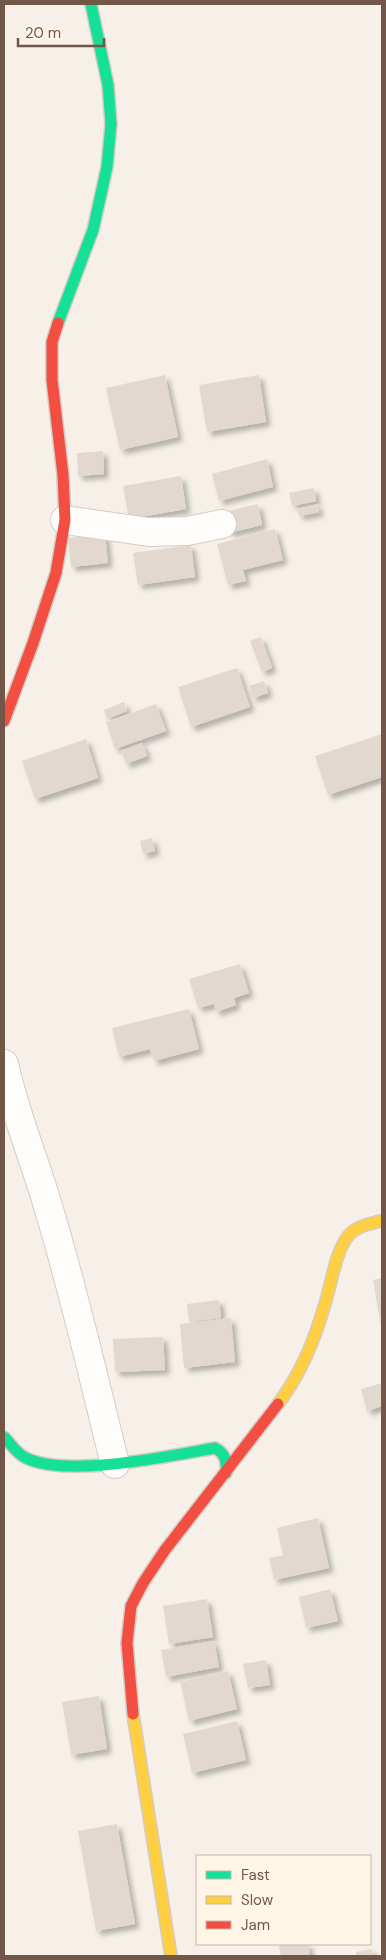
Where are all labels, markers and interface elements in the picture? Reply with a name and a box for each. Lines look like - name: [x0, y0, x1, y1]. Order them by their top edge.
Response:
- scale bar: [18, 15, 104, 47]
- text: 20 m: [25, 23, 61, 43]
- legend: [196, 1855, 371, 1945]
- text: Fast: [241, 1865, 270, 1885]
- text: Slow: [241, 1890, 274, 1910]
- text: Jam: [241, 1915, 270, 1935]

